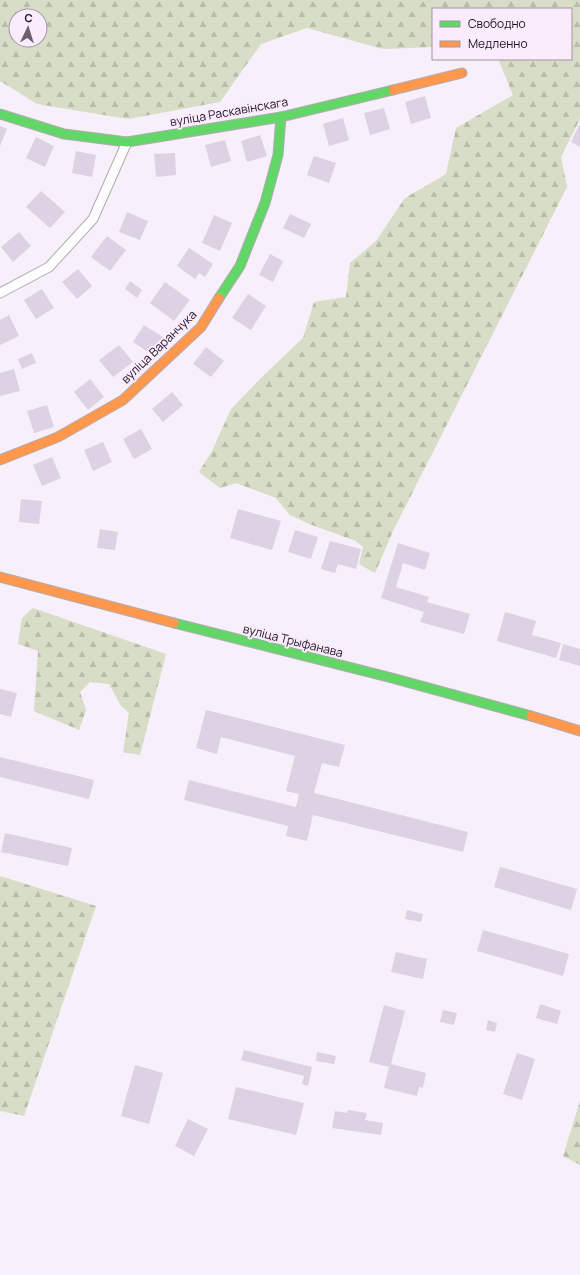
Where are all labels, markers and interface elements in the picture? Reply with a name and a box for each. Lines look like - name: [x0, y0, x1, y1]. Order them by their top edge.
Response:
- north arrow: [8, 8, 48, 48]
- legend: [432, 8, 572, 60]
- text: С: [24, 10, 33, 25]
- text: Свободно: [468, 15, 526, 32]
- text: Медленно: [468, 35, 528, 52]
- street label: вуліца Раскавінскага: [169, 93, 289, 130]
- street label: вуліца Варанчука: [117, 306, 200, 387]
- street label: вуліца Трыфанава: [241, 620, 345, 661]

